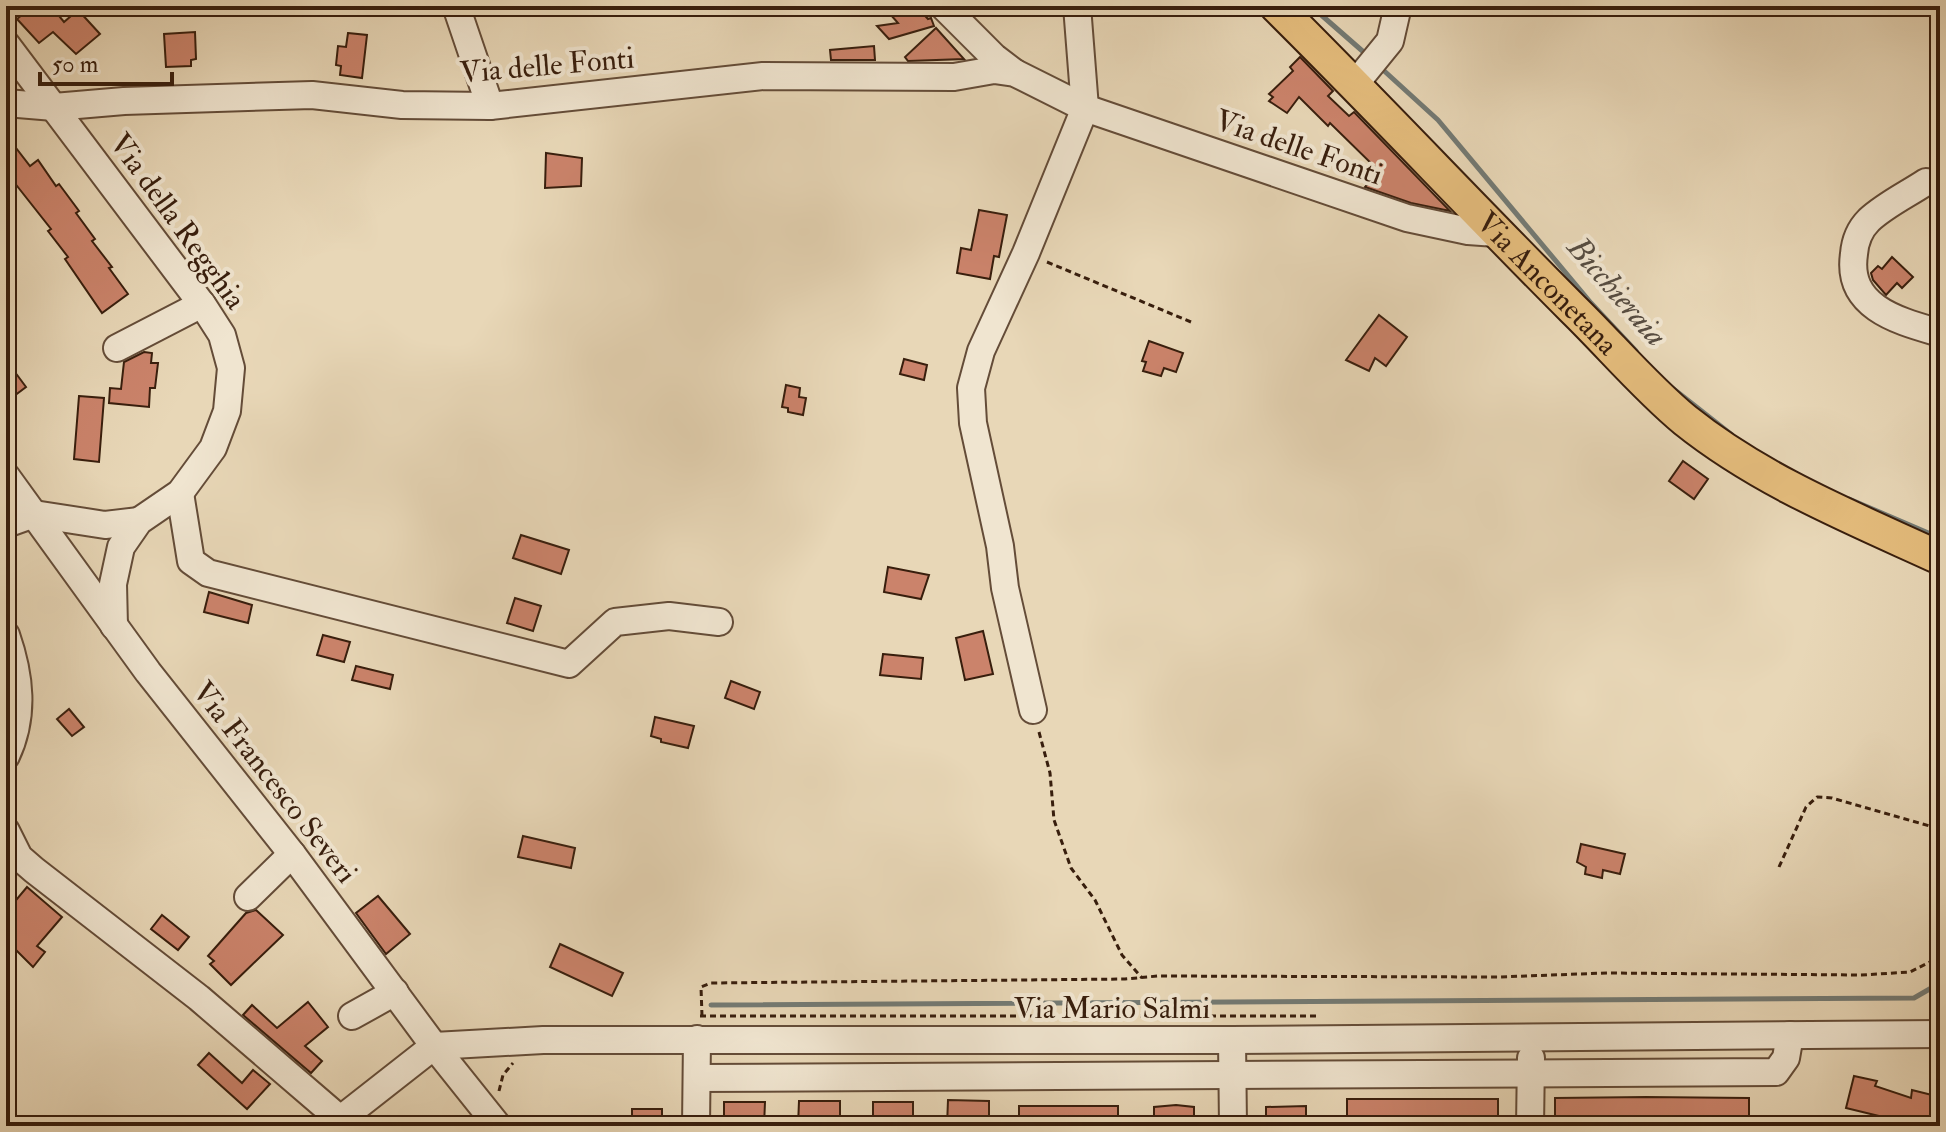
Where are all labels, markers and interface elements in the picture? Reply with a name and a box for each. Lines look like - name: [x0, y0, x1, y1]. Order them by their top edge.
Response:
- scale bar: [40, 36, 172, 86]
- street label: Via delle Fonti: [458, 39, 636, 92]
- text: 50 m: [52, 49, 99, 80]
- street label: Via delle Fonti: [1210, 102, 1387, 193]
- street label: Via della Regghia: [101, 126, 254, 317]
- street label: Via Anconetana: [1469, 204, 1626, 363]
- water label: Bicchieraia: [1557, 227, 1676, 355]
- street label: Via Francesco Severi: [184, 674, 365, 891]
- street label: Via Mario Salmi: [1014, 990, 1210, 1027]

